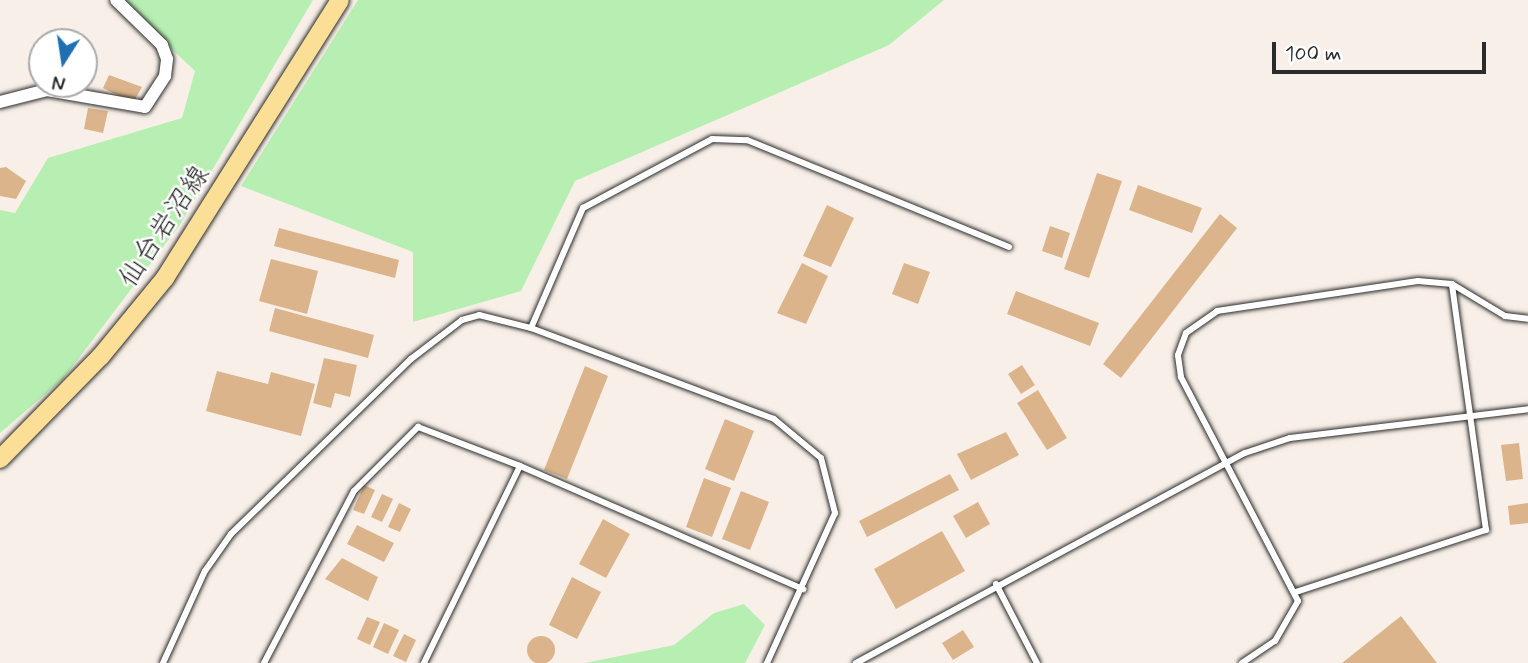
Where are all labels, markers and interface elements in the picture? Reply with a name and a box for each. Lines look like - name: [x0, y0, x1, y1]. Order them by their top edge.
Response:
- north arrow: [28, 28, 98, 98]
- scale bar: [1276, 28, 1490, 72]
- text: 100 m: [1285, 40, 1341, 68]
- text: N: [50, 69, 68, 96]
- street label: 仙台岩沼線: [112, 160, 218, 294]

